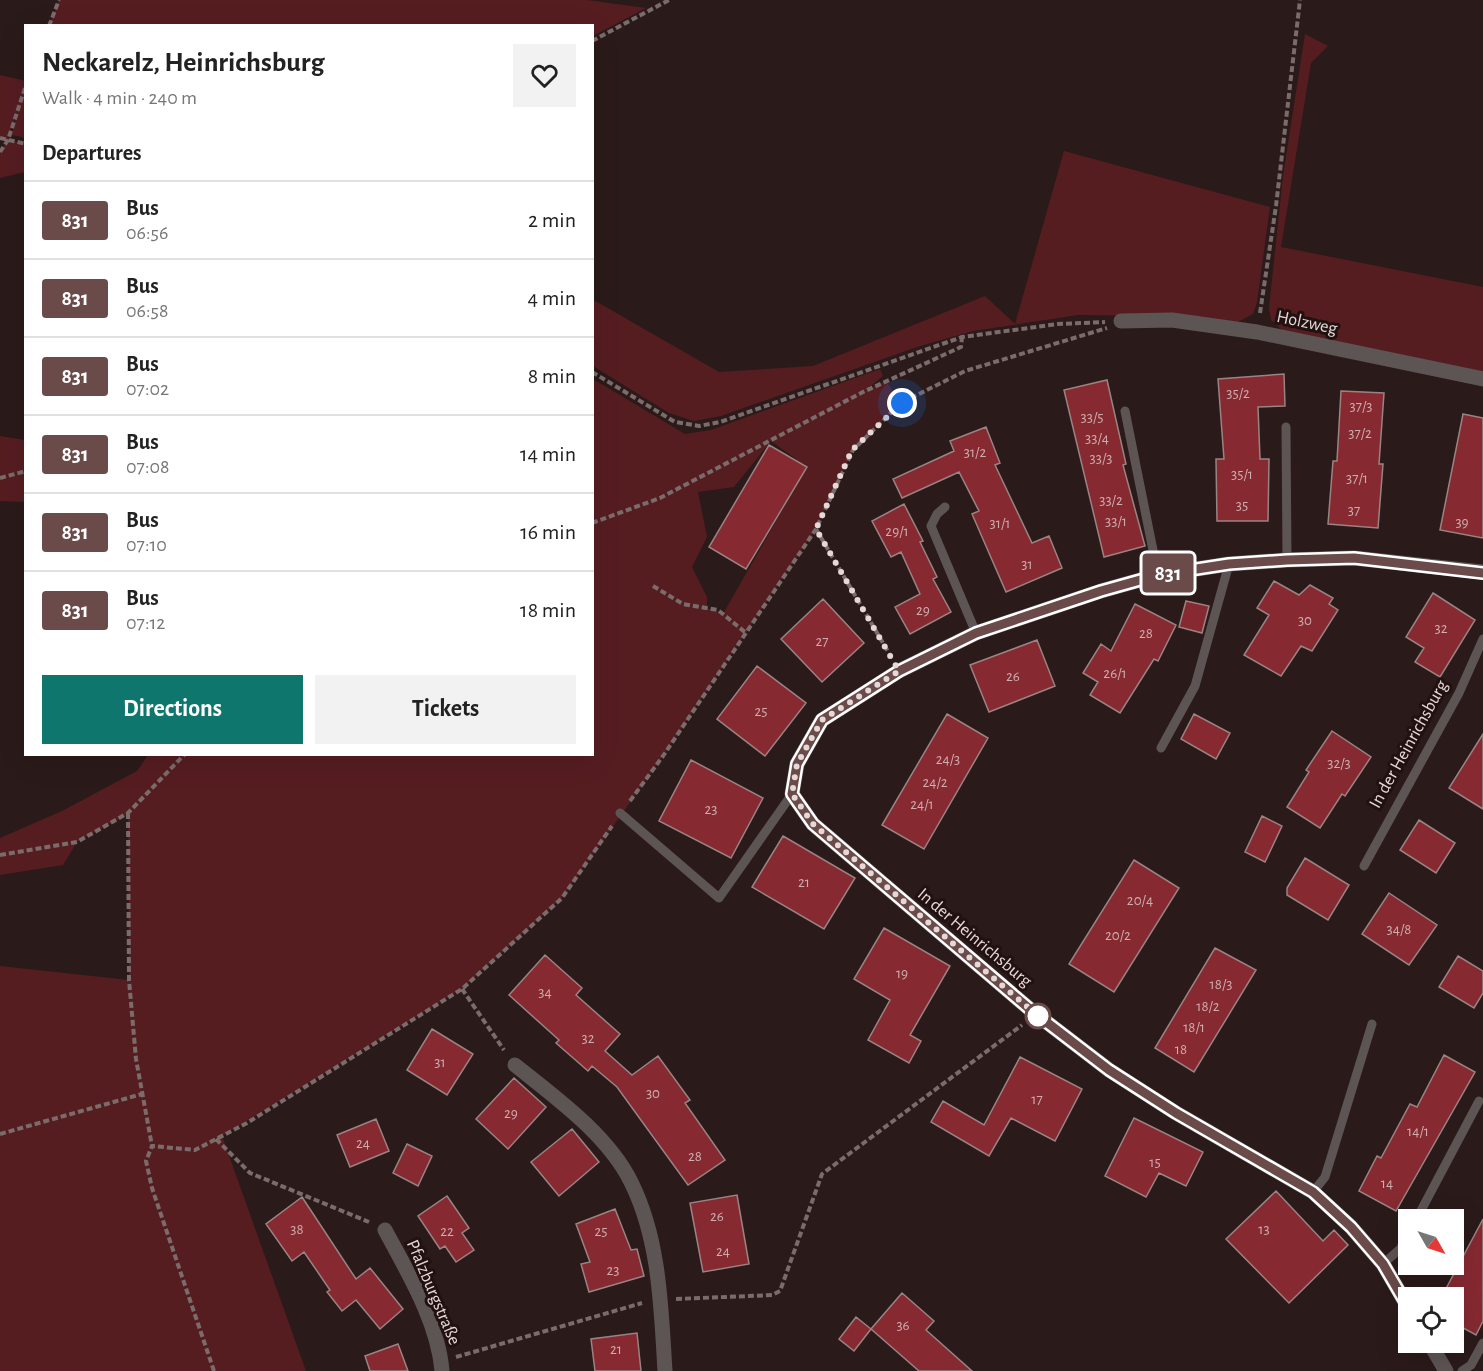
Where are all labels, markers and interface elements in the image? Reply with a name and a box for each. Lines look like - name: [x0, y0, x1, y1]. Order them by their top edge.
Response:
- button: heart: [513, 44, 576, 107]
- text: Neckarelz, Heinrichsburg: [42, 49, 324, 77]
- text: Walk · 4 min · 240 m: [42, 88, 197, 108]
- text: Departures: [42, 142, 142, 164]
- text: Bus: [126, 197, 159, 219]
- text: 2 min: [528, 209, 576, 231]
- text: 831: [62, 210, 88, 231]
- text: 06:56: [126, 223, 168, 243]
- text: Bus: [126, 275, 159, 297]
- text: 4 min: [528, 287, 576, 309]
- text: 831: [62, 288, 88, 309]
- text: 06:58: [126, 301, 168, 321]
- street label: Holzweg: [1275, 308, 1339, 338]
- text: Bus: [126, 353, 159, 375]
- text: 8 min: [528, 365, 576, 387]
- text: 831: [62, 366, 88, 387]
- text: 07:02: [126, 379, 169, 399]
- house number: 35/2: [1226, 386, 1250, 401]
- your location: [887, 388, 917, 418]
- house number: 37/3: [1350, 399, 1372, 414]
- house number: 33/5: [1081, 410, 1103, 425]
- house number: 37/2: [1348, 426, 1372, 441]
- text: Bus: [126, 431, 159, 453]
- house number: 33/4: [1085, 431, 1109, 446]
- text: 14 min: [520, 443, 576, 465]
- text: 831: [62, 444, 88, 465]
- house number: 31/2: [964, 445, 986, 460]
- house number: 33/3: [1090, 451, 1112, 466]
- text: 07:08: [126, 457, 170, 477]
- house number: 35/1: [1231, 467, 1253, 482]
- house number: 37/1: [1346, 471, 1368, 486]
- house number: 33/2: [1099, 493, 1123, 508]
- house number: 35: [1236, 498, 1248, 513]
- house number: 37: [1348, 503, 1360, 518]
- text: Bus: [126, 509, 159, 531]
- house number: 33/1: [1105, 514, 1127, 529]
- house number: 39: [1455, 515, 1469, 530]
- house number: 31/1: [990, 516, 1010, 531]
- text: 16 min: [520, 521, 576, 543]
- text: 831: [62, 522, 88, 543]
- house number: 29/1: [885, 524, 909, 539]
- text: 07:10: [126, 535, 167, 555]
- line badge: 831: [1134, 554, 1202, 592]
- house number: 31: [1021, 557, 1033, 572]
- text: 831: [1155, 563, 1181, 584]
- text: Bus: [126, 587, 159, 609]
- text: 18 min: [520, 599, 576, 621]
- text: 831: [62, 600, 88, 621]
- house number: 29: [916, 603, 930, 618]
- text: 07:12: [126, 613, 165, 633]
- house number: 30: [1298, 613, 1312, 628]
- house number: 32: [1434, 621, 1448, 636]
- house number: 28: [1139, 626, 1153, 641]
- house number: 27: [815, 634, 829, 649]
- house number: 26/1: [1103, 666, 1127, 681]
- house number: 26: [1006, 669, 1020, 684]
- button: Directions: [42, 675, 303, 744]
- button: Tickets: [315, 675, 576, 744]
- street label: In der Heinrichsburg: [1366, 677, 1452, 811]
- house number: 25: [754, 704, 768, 719]
- house number: 24/3: [936, 752, 960, 767]
- house number: 32/3: [1327, 756, 1351, 771]
- house number: 24/2: [922, 775, 948, 790]
- house number: 24/1: [910, 797, 934, 812]
- house number: 23: [704, 802, 718, 817]
- house number: 21: [798, 875, 810, 890]
- street label: In der Heinrichsburg: [914, 885, 1035, 991]
- house number: 20/4: [1127, 893, 1153, 908]
- house number: 34/8: [1387, 922, 1411, 937]
- house number: 20/2: [1105, 928, 1131, 943]
- house number: 19: [896, 966, 908, 981]
- house number: 18/3: [1210, 977, 1232, 992]
- house number: 34: [538, 985, 552, 1000]
- house number: 18/2: [1196, 999, 1220, 1014]
- unlabelled marker: [1025, 1003, 1051, 1029]
- house number: 18/1: [1183, 1020, 1205, 1035]
- house number: 32: [581, 1031, 595, 1046]
- house number: 18: [1175, 1042, 1187, 1057]
- house number: 31: [434, 1055, 446, 1070]
- house number: 30: [646, 1086, 660, 1101]
- house number: 17: [1031, 1092, 1043, 1107]
- house number: 29: [504, 1106, 518, 1121]
- house number: 14/1: [1407, 1124, 1429, 1139]
- house number: 24: [356, 1136, 370, 1151]
- house number: 28: [688, 1149, 702, 1164]
- house number: 15: [1149, 1155, 1161, 1170]
- house number: 14: [1381, 1176, 1393, 1191]
- house number: 26: [710, 1209, 724, 1224]
- north arrow: [1398, 1209, 1464, 1275]
- map controls: [1398, 1209, 1464, 1353]
- house number: 38: [290, 1222, 304, 1237]
- house number: 13: [1258, 1222, 1270, 1237]
- house number: 22: [440, 1224, 454, 1239]
- house number: 25: [594, 1224, 608, 1239]
- street label: Pfalzburgstraße: [403, 1237, 463, 1348]
- house number: 24: [716, 1244, 730, 1259]
- house number: 23: [606, 1263, 620, 1278]
- button: locate: [1398, 1287, 1464, 1353]
- house number: 36: [896, 1318, 910, 1333]
- house number: 21: [610, 1342, 622, 1357]

